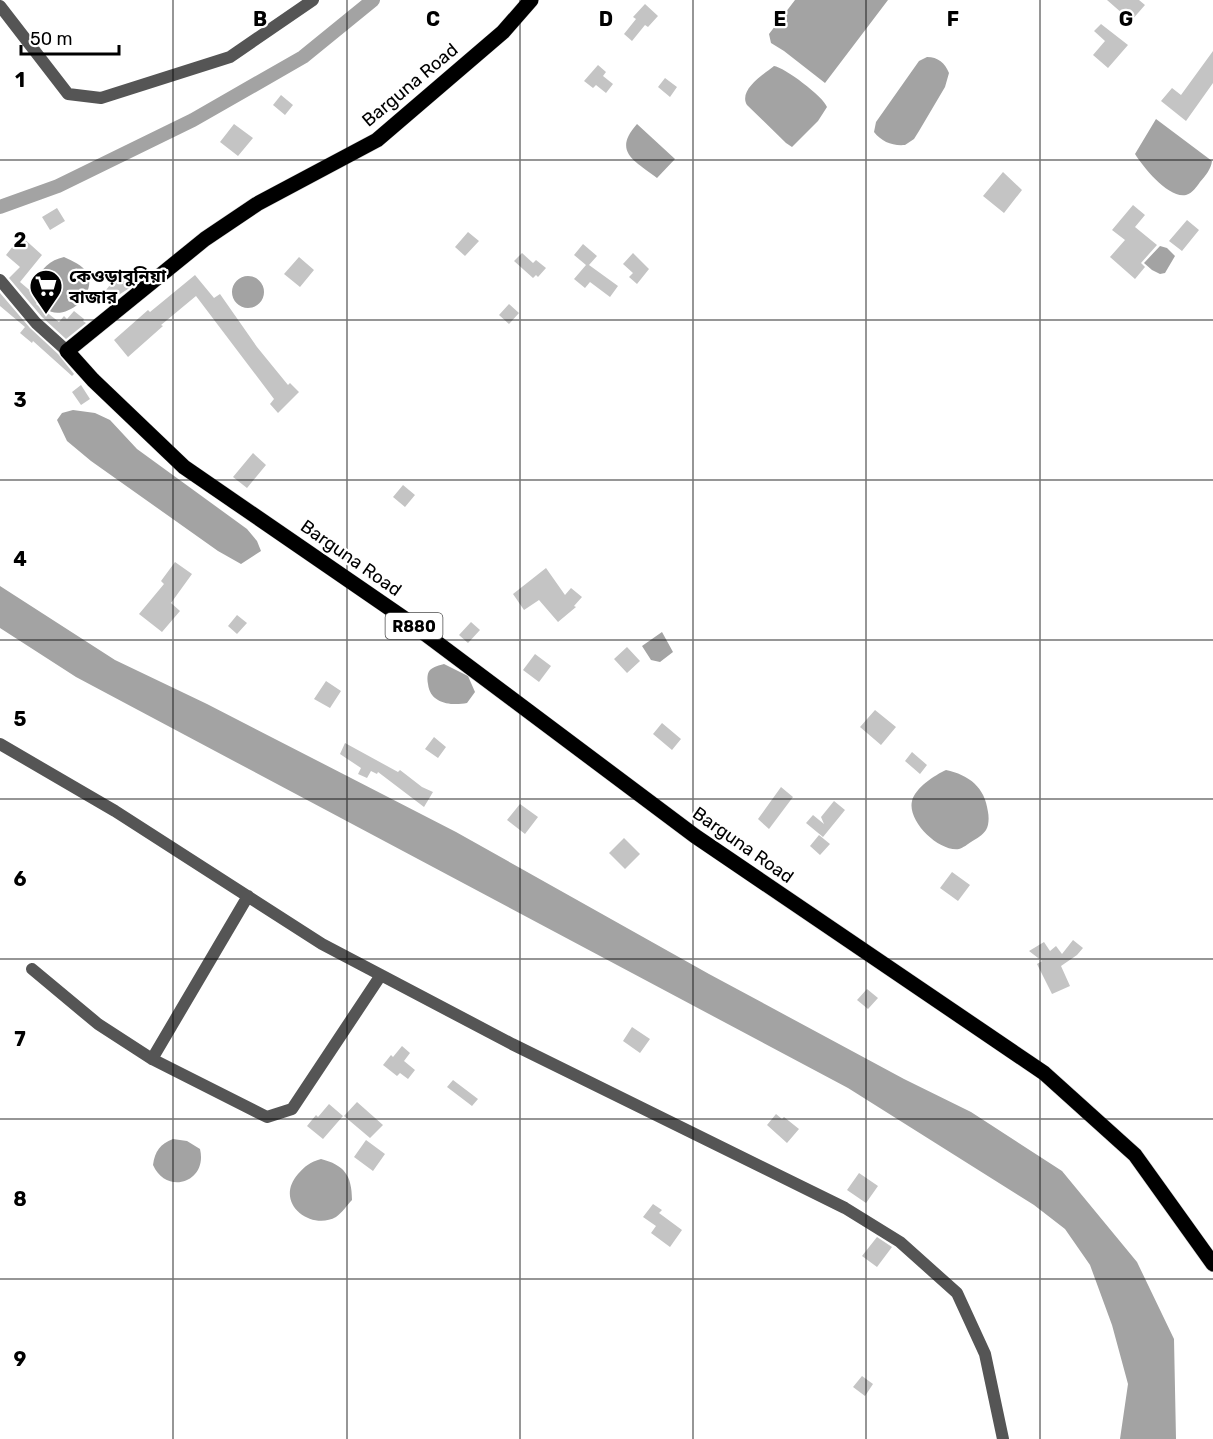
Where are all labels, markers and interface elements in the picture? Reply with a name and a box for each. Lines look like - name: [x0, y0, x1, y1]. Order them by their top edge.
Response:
- text: B: [253, 7, 267, 31]
- text: C: [426, 7, 440, 31]
- text: D: [599, 7, 613, 31]
- text: E: [774, 7, 786, 31]
- text: F: [947, 7, 959, 31]
- text: G: [1119, 7, 1133, 31]
- scale bar: [21, 18, 118, 56]
- text: 50 m: [30, 28, 73, 50]
- street label: Barguna Road: [358, 39, 462, 131]
- text: 1: [15, 68, 25, 92]
- text: 2: [14, 228, 27, 252]
- place label: কেওড়াবুনিয়া বাজার: [68, 265, 167, 308]
- supermarket icon: কেওড়াবুনিয়া বাজার: [28, 268, 64, 315]
- text: 3: [13, 388, 27, 412]
- street label: Barguna Road: [296, 515, 406, 601]
- text: 4: [13, 547, 27, 571]
- road number: R880: [386, 613, 442, 639]
- text: 5: [14, 707, 27, 731]
- street label: Barguna Road: [688, 802, 798, 888]
- text: 6: [13, 867, 27, 891]
- text: 7: [14, 1027, 26, 1051]
- text: 8: [13, 1187, 27, 1211]
- text: 9: [14, 1347, 27, 1371]

